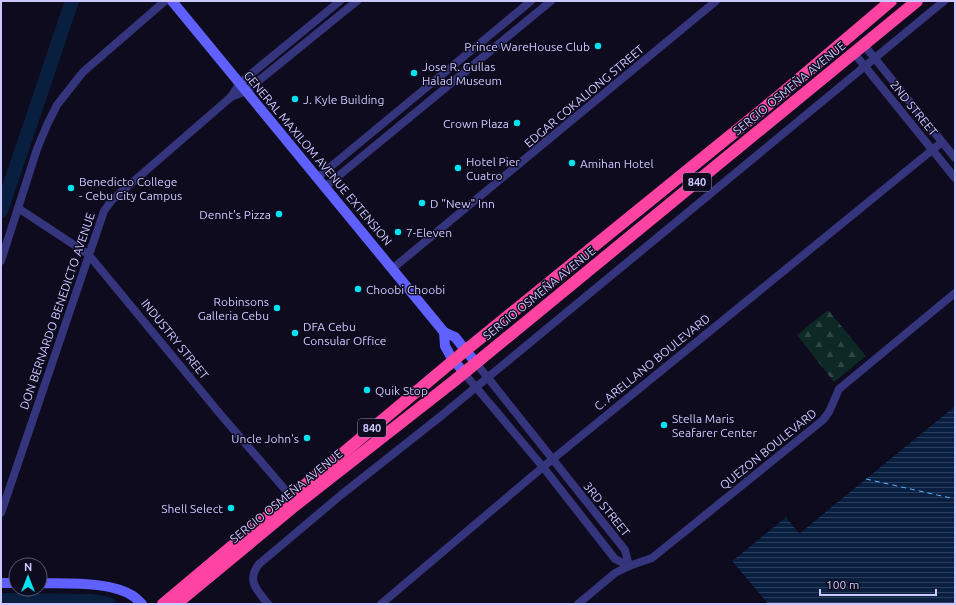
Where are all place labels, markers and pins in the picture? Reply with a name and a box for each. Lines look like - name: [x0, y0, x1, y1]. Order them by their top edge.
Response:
- place label: Prince WareHouse Club: [464, 40, 590, 53]
- marker: Prince WareHouse Club: [593, 41, 603, 51]
- place label: Jose R. Gullas Halad Museum: [422, 60, 502, 87]
- marker: Jose R. Gullas Halad Museum: [409, 68, 419, 78]
- place label: J. Kyle Building: [303, 93, 384, 106]
- marker: J. Kyle Building: [290, 94, 300, 104]
- place label: Crown Plaza: [443, 117, 509, 130]
- marker: Crown Plaza: [512, 118, 522, 128]
- place label: Hotel Pier Cuatro: [466, 155, 520, 182]
- place label: Amihan Hotel: [580, 157, 654, 170]
- marker: Amihan Hotel: [567, 158, 577, 168]
- marker: Hotel Pier Cuatro: [453, 163, 463, 173]
- place label: Benedicto College - Cebu City Campus: [79, 175, 182, 202]
- marker: Benedicto College - Cebu City Campus: [66, 183, 76, 193]
- place label: D "New" Inn: [430, 197, 495, 210]
- marker: D "New" Inn: [417, 198, 427, 208]
- place label: Dennt's Pizza: [199, 208, 271, 221]
- marker: Dennt's Pizza: [274, 209, 284, 219]
- place label: 7-Eleven: [406, 226, 452, 239]
- marker: 7-Eleven: [393, 227, 403, 237]
- place label: Choobi Choobi: [366, 283, 445, 296]
- marker: Choobi Choobi: [353, 284, 363, 294]
- place label: Robinsons Galleria Cebu: [198, 295, 269, 322]
- marker: Robinsons Galleria Cebu: [272, 303, 282, 313]
- place label: DFA Cebu Consular Office: [303, 320, 386, 347]
- marker: DFA Cebu Consular Office: [290, 328, 300, 338]
- place label: Quik Stop: [375, 384, 428, 397]
- marker: Quik Stop: [362, 385, 372, 395]
- place label: Stella Maris Seafarer Center: [672, 412, 757, 439]
- marker: Stella Maris Seafarer Center: [659, 420, 669, 430]
- place label: Uncle John's: [231, 432, 299, 445]
- marker: Uncle John's: [302, 433, 312, 443]
- place label: Shell Select: [161, 502, 223, 515]
- marker: Shell Select: [226, 503, 236, 513]

